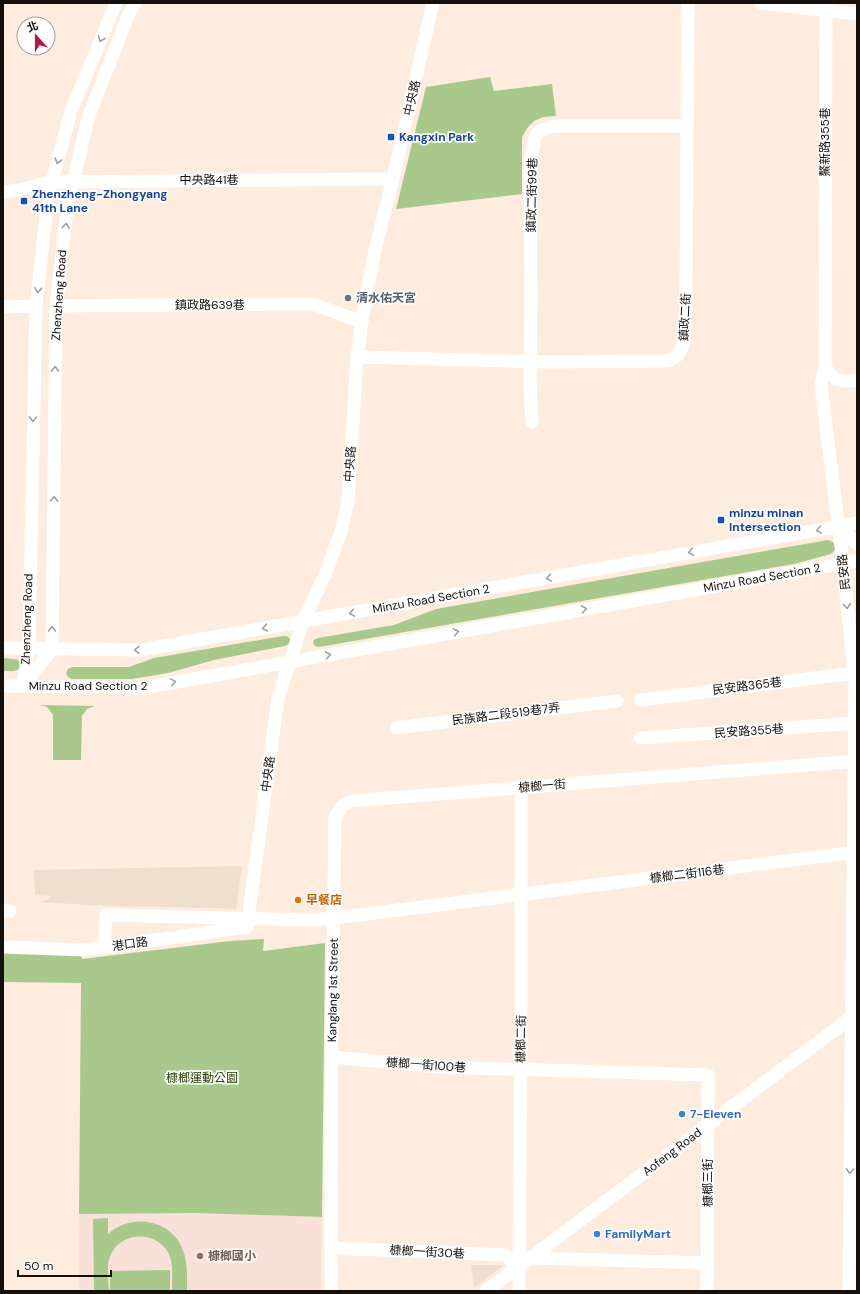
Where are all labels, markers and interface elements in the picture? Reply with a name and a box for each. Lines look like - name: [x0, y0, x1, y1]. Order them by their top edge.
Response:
- north arrow: [16, 16, 56, 56]
- text: 北: [25, 18, 40, 35]
- one-way arrow: [97, 35, 105, 42]
- street label: 中央路: [400, 79, 424, 117]
- street label: 鰲新路355巷: [817, 107, 833, 177]
- place label: Kangxin Park: [399, 129, 474, 145]
- marker: Kangxin Park: [386, 132, 396, 142]
- street label: 鎮政二街99巷: [523, 157, 541, 233]
- one-way arrow: [54, 158, 62, 165]
- street label: 中央路41巷: [179, 172, 239, 188]
- place label: Zhenzheng-Zhongyang 41th Lane: [32, 186, 168, 216]
- marker: Zhenzheng-Zhongyang 41th Lane: [19, 196, 29, 206]
- one-way arrow: [61, 223, 70, 229]
- street label: Zhenzheng Road: [48, 249, 70, 341]
- one-way arrow: [34, 287, 43, 293]
- place label: 清水佑天宮: [356, 290, 416, 306]
- marker: 清水佑天宮: [343, 293, 353, 303]
- street label: 鎮政二街: [676, 293, 694, 341]
- street label: 鎮政路639巷: [175, 297, 245, 313]
- one-way arrow: [51, 366, 59, 372]
- one-way arrow: [29, 416, 37, 422]
- street label: 中央路: [341, 445, 359, 483]
- one-way arrow: [49, 496, 58, 502]
- place label: minzu minan Intersection: [729, 505, 804, 535]
- marker: minzu minan Intersection: [716, 515, 726, 525]
- one-way arrow: [815, 525, 822, 533]
- one-way arrow: [688, 548, 694, 556]
- street label: 民安路: [834, 553, 854, 591]
- street label: Minzu Road Section 2: [702, 560, 822, 596]
- street label: Zhenzheng Road: [17, 573, 37, 665]
- one-way arrow: [546, 573, 552, 581]
- street label: Minzu Road Section 2: [371, 581, 491, 617]
- one-way arrow: [843, 603, 852, 609]
- one-way arrow: [581, 605, 588, 614]
- one-way arrow: [349, 608, 355, 616]
- one-way arrow: [262, 623, 268, 632]
- one-way arrow: [48, 626, 56, 632]
- one-way arrow: [453, 628, 460, 637]
- one-way arrow: [134, 646, 140, 654]
- one-way arrow: [325, 651, 332, 659]
- street label: 民安路365巷: [711, 674, 783, 698]
- street label: Minzu Road Section 2: [29, 678, 147, 694]
- one-way arrow: [170, 679, 177, 687]
- street label: 民族路二段519巷7弄: [451, 699, 561, 729]
- street label: 民安路355巷: [714, 721, 784, 741]
- street label: 中央路: [258, 755, 278, 793]
- street label: 槺榔一街: [517, 776, 567, 796]
- street label: 槺榔二街116巷: [649, 861, 725, 887]
- place label: 早餐店: [306, 892, 342, 908]
- marker: 早餐店: [293, 895, 303, 905]
- street label: 港口路: [111, 934, 149, 954]
- street label: Kanglang 1st Street: [324, 937, 342, 1042]
- street label: 槺榔二街: [513, 1015, 529, 1063]
- street label: 槺榔一街100巷: [385, 1054, 467, 1076]
- park label: 槺榔運動公園: [166, 1070, 238, 1086]
- place label: 7-Eleven: [690, 1106, 742, 1122]
- marker: 7-Eleven: [677, 1109, 687, 1119]
- street label: Aofeng Road: [639, 1125, 705, 1179]
- street label: 槺榔三街: [700, 1159, 716, 1207]
- one-way arrow: [846, 1168, 854, 1174]
- place label: FamilyMart: [605, 1226, 671, 1242]
- marker: FamilyMart: [592, 1229, 602, 1239]
- street label: 槺榔一街30巷: [389, 1242, 465, 1262]
- place label: 槺榔國小: [208, 1248, 256, 1264]
- marker: 槺榔國小: [195, 1251, 205, 1261]
- scale bar: [18, 1252, 111, 1278]
- text: 50 m: [24, 1258, 53, 1274]

